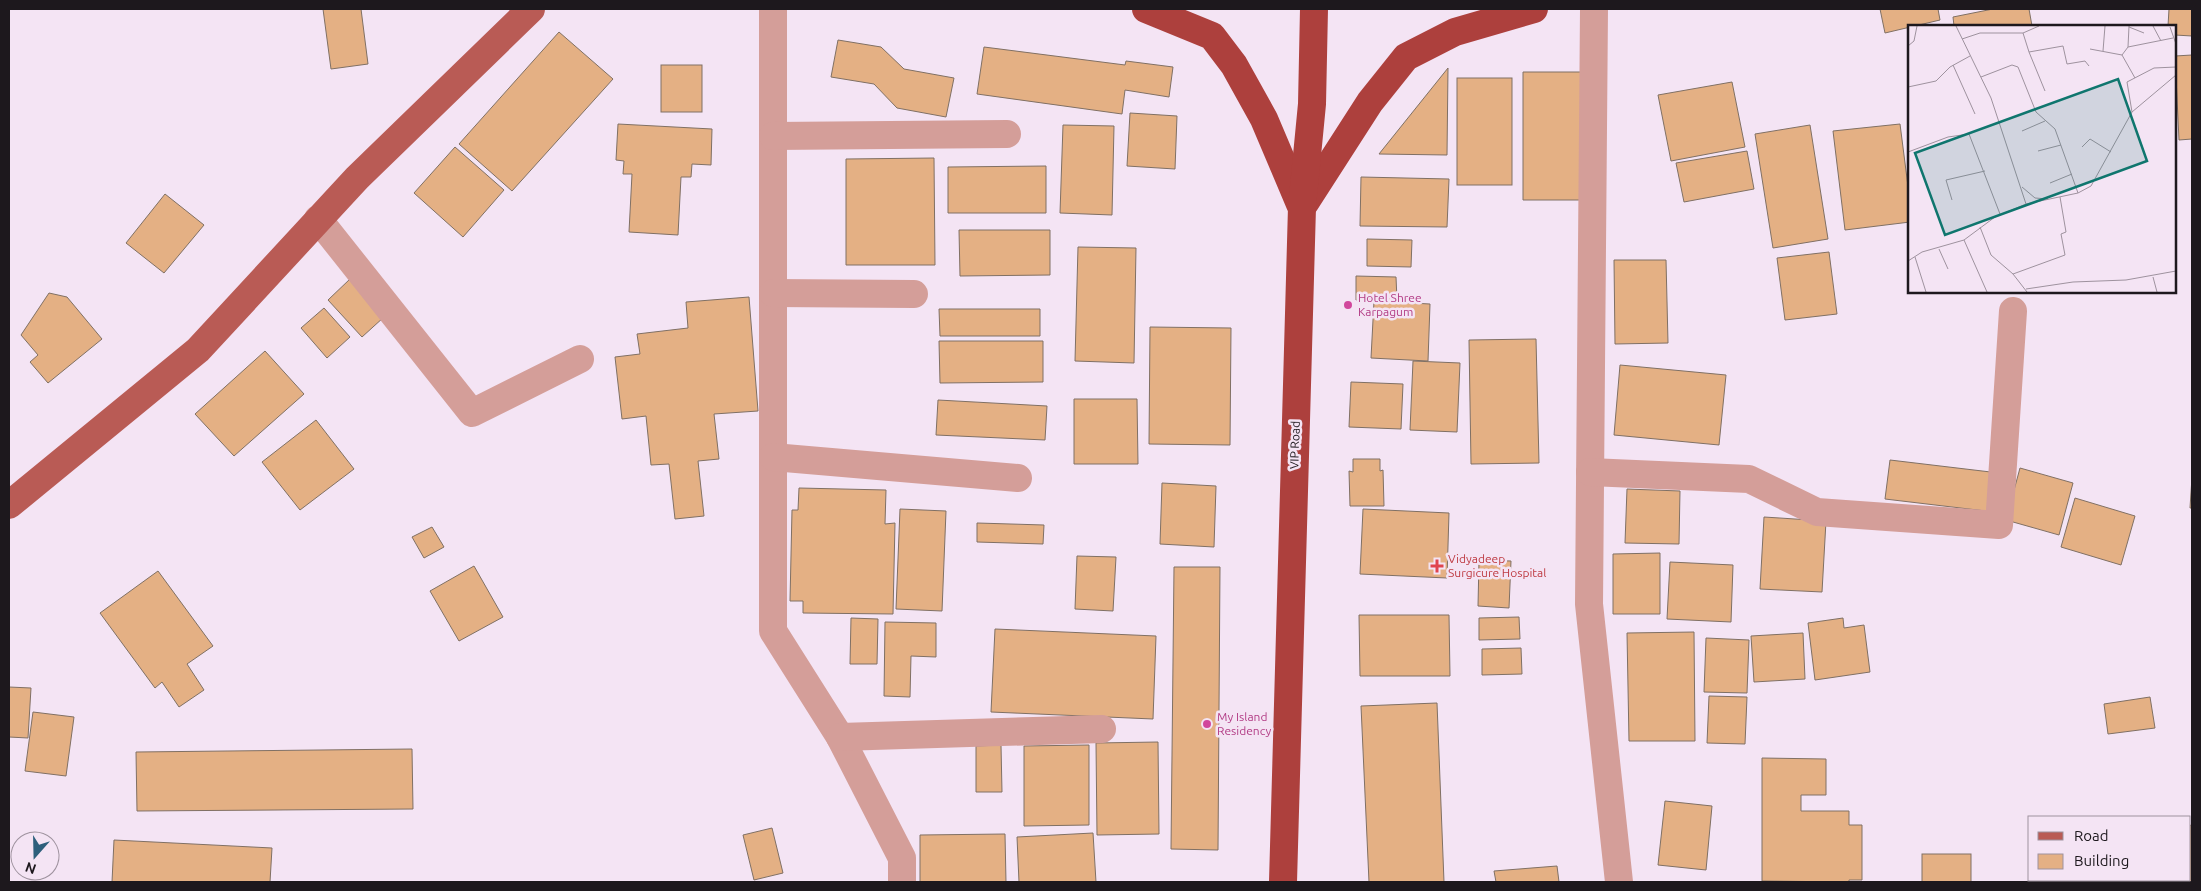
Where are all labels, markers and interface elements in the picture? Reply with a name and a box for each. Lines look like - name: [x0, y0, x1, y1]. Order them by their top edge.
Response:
- inset map: [1908, 25, 2176, 292]
- place label: Hotel Shree Karpagum: [1358, 291, 1422, 318]
- marker: Hotel Shree Karpagum: [1342, 299, 1354, 311]
- street label: VIP Road: [1287, 421, 1302, 469]
- place label: Vidyadeep Surgicure Hospital: [1448, 552, 1546, 579]
- marker: Vidyadeep Surgicure Hospital: [1430, 559, 1444, 573]
- place label: My Island Residency: [1217, 710, 1271, 737]
- marker: My Island Residency: [1201, 718, 1213, 730]
- legend: [2028, 816, 2191, 881]
- text: Road: [2074, 827, 2109, 844]
- north arrow: [10, 831, 60, 881]
- text: Building: [2074, 852, 2129, 869]
- text: N: [23, 859, 38, 878]

